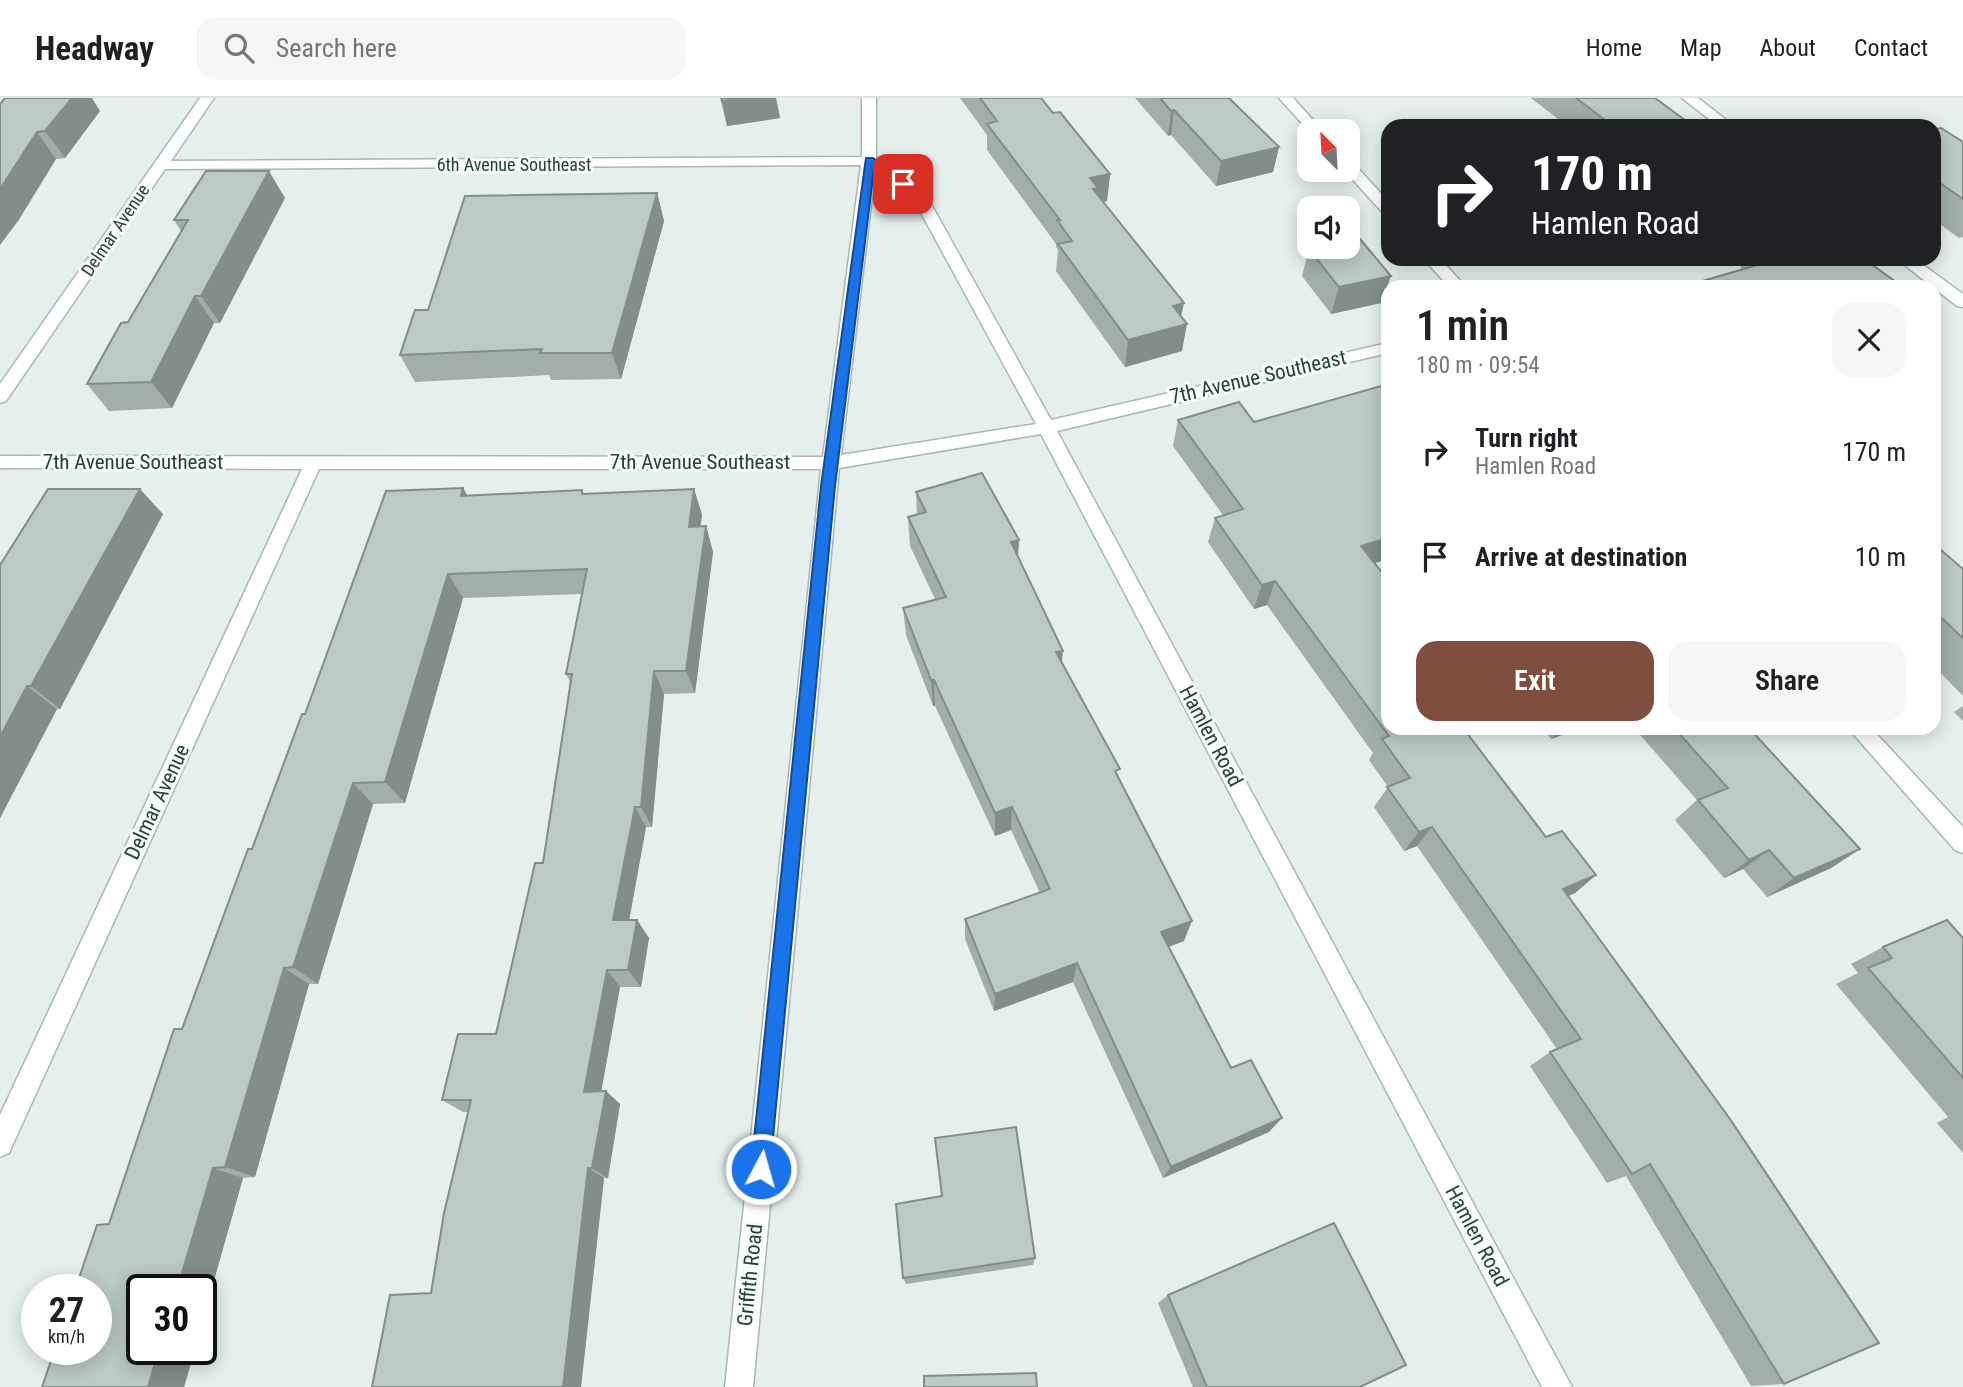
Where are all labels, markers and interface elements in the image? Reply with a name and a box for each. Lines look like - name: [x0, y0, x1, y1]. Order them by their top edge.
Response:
- search box: [196, 17, 686, 80]
- text: Headway: [35, 29, 154, 68]
- icon: search: [220, 29, 258, 67]
- text: Search here: [276, 33, 397, 63]
- text: Home: [1586, 34, 1642, 62]
- text: Map: [1680, 34, 1722, 62]
- text: About: [1760, 34, 1816, 62]
- text: Contact: [1854, 34, 1928, 62]
- north arrow: [1297, 119, 1360, 182]
- map controls: [1297, 119, 1360, 259]
- text: 170 m: [1531, 145, 1653, 202]
- icon: right: [1416, 147, 1507, 238]
- street label: 6th Avenue Southeast: [437, 154, 591, 175]
- pin: [873, 154, 933, 214]
- icon: arrive: [884, 165, 922, 203]
- street label: Delmar Avenue: [77, 180, 153, 280]
- button: sound: [1297, 196, 1360, 259]
- text: Hamlen Road: [1531, 204, 1700, 242]
- text: 1 min: [1416, 301, 1509, 350]
- button: close: [1832, 303, 1906, 377]
- street label: 7th Avenue Southeast: [1167, 345, 1349, 409]
- text: 180 m · 09:54: [1416, 352, 1540, 379]
- text: Turn right: [1475, 423, 1577, 453]
- icon: right: [1416, 433, 1454, 471]
- text: 170 m: [1842, 437, 1906, 467]
- street label: 7th Avenue Southeast: [43, 450, 223, 474]
- street label: 7th Avenue Southeast: [610, 450, 790, 474]
- text: Hamlen Road: [1475, 453, 1596, 480]
- icon: arrive: [1416, 538, 1454, 576]
- text: Arrive at destination: [1475, 542, 1687, 572]
- text: 10 m: [1855, 542, 1906, 572]
- button: Exit: [1416, 641, 1654, 721]
- button: Share: [1668, 641, 1906, 721]
- street label: Hamlen Road: [1174, 681, 1248, 791]
- street label: Delmar Avenue: [120, 741, 194, 863]
- position arrow: [724, 1132, 798, 1206]
- street label: Hamlen Road: [1440, 1181, 1514, 1291]
- street label: Griffith Road: [733, 1223, 767, 1327]
- speed limit sign: 30: [126, 1274, 217, 1365]
- text: 27: [49, 1290, 84, 1331]
- text: km/h: [48, 1326, 85, 1347]

